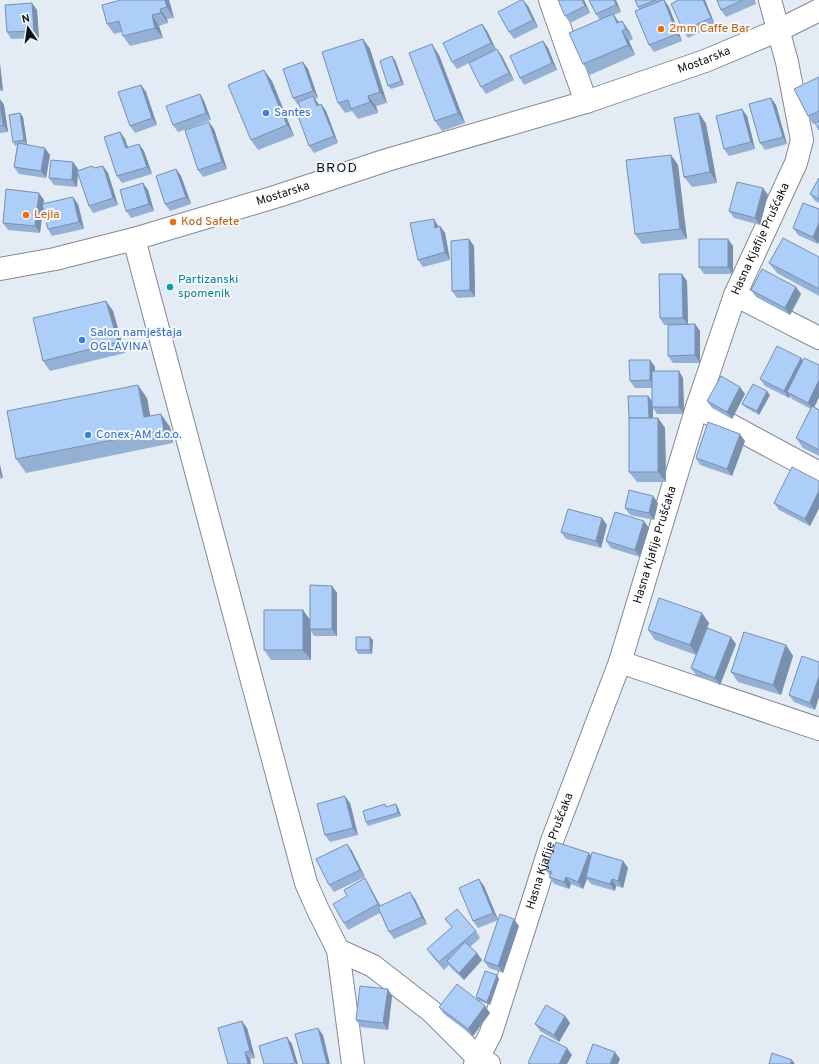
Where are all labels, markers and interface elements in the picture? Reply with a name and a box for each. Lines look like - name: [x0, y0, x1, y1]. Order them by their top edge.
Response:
- north arrow: [8, 8, 48, 48]
- text: N: [21, 12, 31, 27]
- place label: 2mm Caffe Bar: [669, 21, 751, 37]
- marker: 2mm Caffe Bar: [656, 24, 666, 34]
- street label: Mostarska: [676, 43, 733, 78]
- place label: Santes: [274, 105, 311, 121]
- marker: Santes: [261, 108, 271, 118]
- district label: BROD: [316, 160, 358, 177]
- street label: Mostarska: [254, 178, 312, 210]
- street label: Hasna Kjafije Prušćaka: [728, 180, 794, 298]
- place label: Lejla: [34, 207, 60, 223]
- marker: Lejla: [21, 210, 31, 220]
- place label: Kod Safete: [181, 214, 239, 230]
- marker: Kod Safete: [168, 217, 178, 227]
- place label: Partizanski spomenik: [178, 272, 238, 302]
- marker: Partizanski spomenik: [165, 282, 175, 292]
- place label: Salon namještaja OGLAVINA: [90, 325, 182, 355]
- marker: Salon namještaja OGLAVINA: [77, 335, 87, 345]
- place label: Conex-AM d.o.o.: [96, 427, 182, 443]
- marker: Conex-AM d.o.o.: [83, 430, 93, 440]
- street label: Hasna Kjafije Prušćaka: [630, 484, 681, 606]
- street label: Hasna Kjafije Prušćaka: [523, 791, 577, 911]

